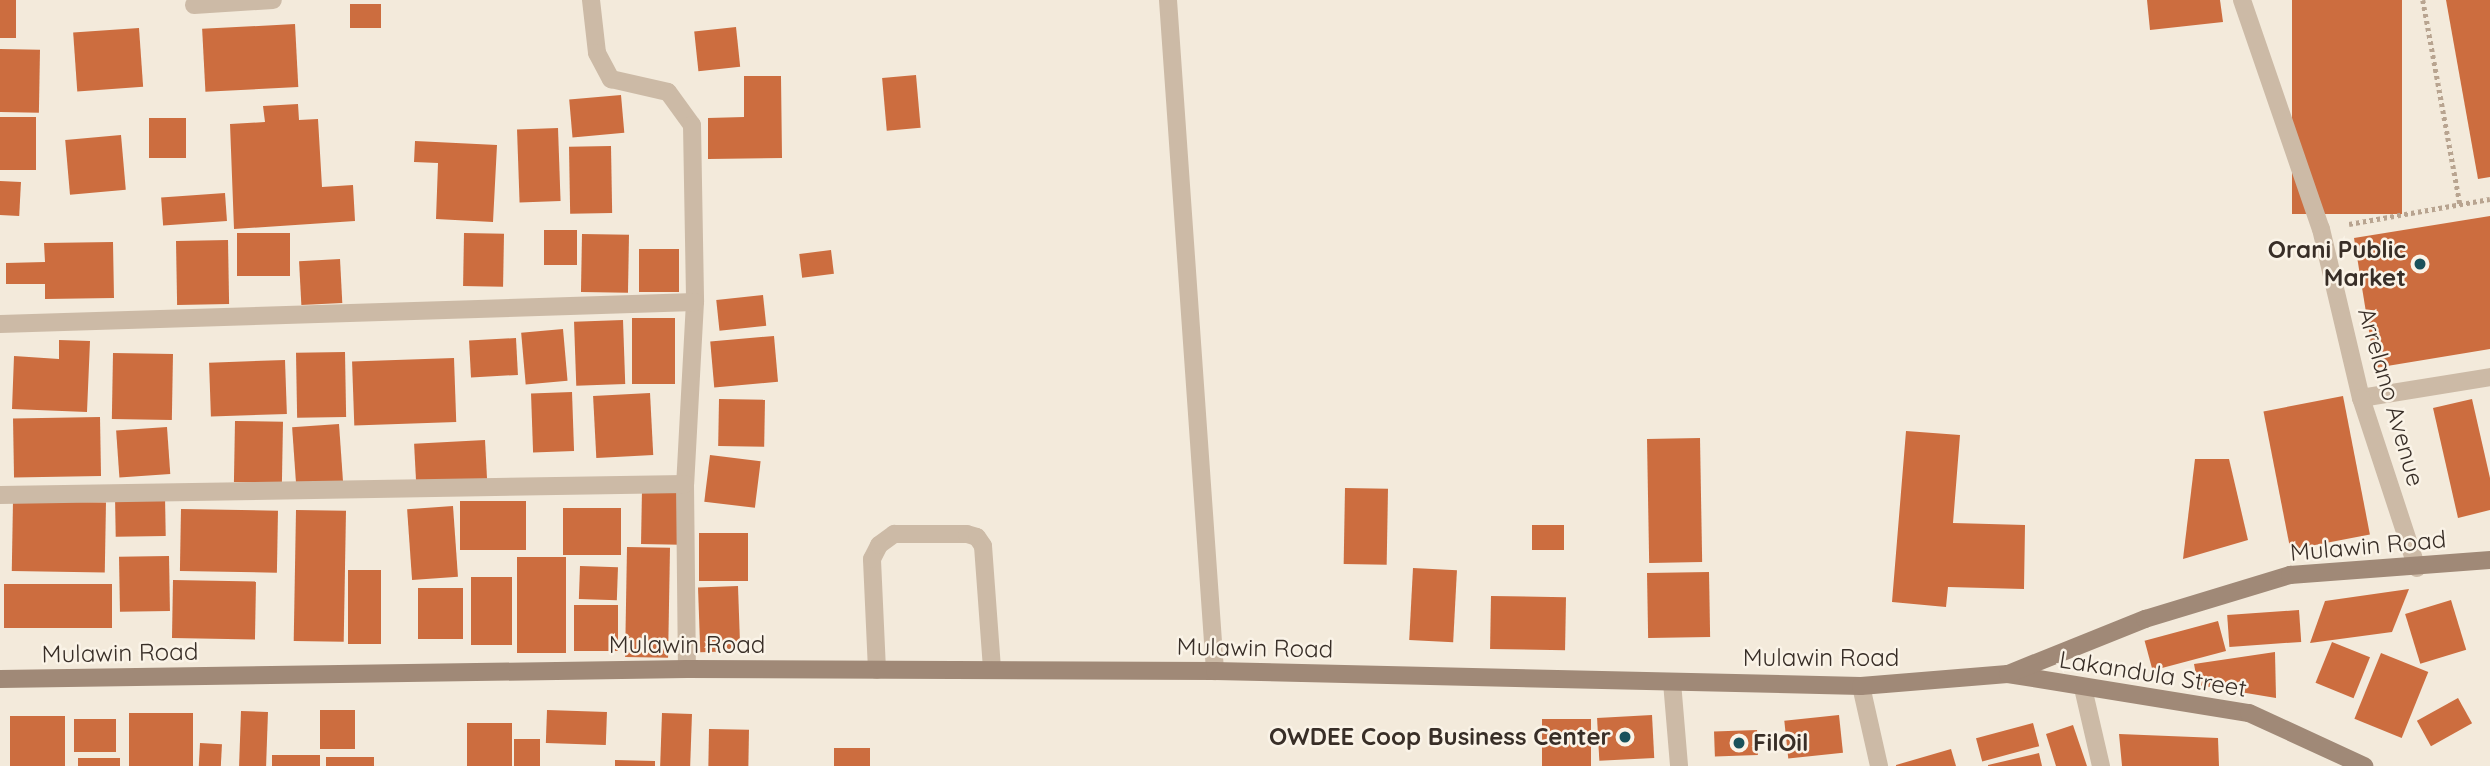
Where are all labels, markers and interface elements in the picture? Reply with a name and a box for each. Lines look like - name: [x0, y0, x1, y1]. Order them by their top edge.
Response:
- place label: Orani Public Market: [2268, 236, 2406, 292]
- marker: Orani Public Market: [2412, 256, 2428, 272]
- street label: Arrelano Avenue: [2352, 305, 2430, 489]
- street label: Mulawin Road: [2289, 525, 2447, 567]
- street label: Mulawin Road: [609, 631, 765, 659]
- street label: Mulawin Road: [1176, 632, 1334, 664]
- street label: Mulawin Road: [41, 637, 199, 669]
- street label: Mulawin Road: [1743, 644, 1899, 672]
- street label: Lakandula Street: [2057, 645, 2249, 703]
- place label: OWDEE Coop Business Center: [1269, 723, 1611, 751]
- marker: OWDEE Coop Business Center: [1617, 729, 1633, 745]
- place label: FilOil: [1753, 729, 1809, 757]
- marker: FilOil: [1731, 735, 1747, 751]

